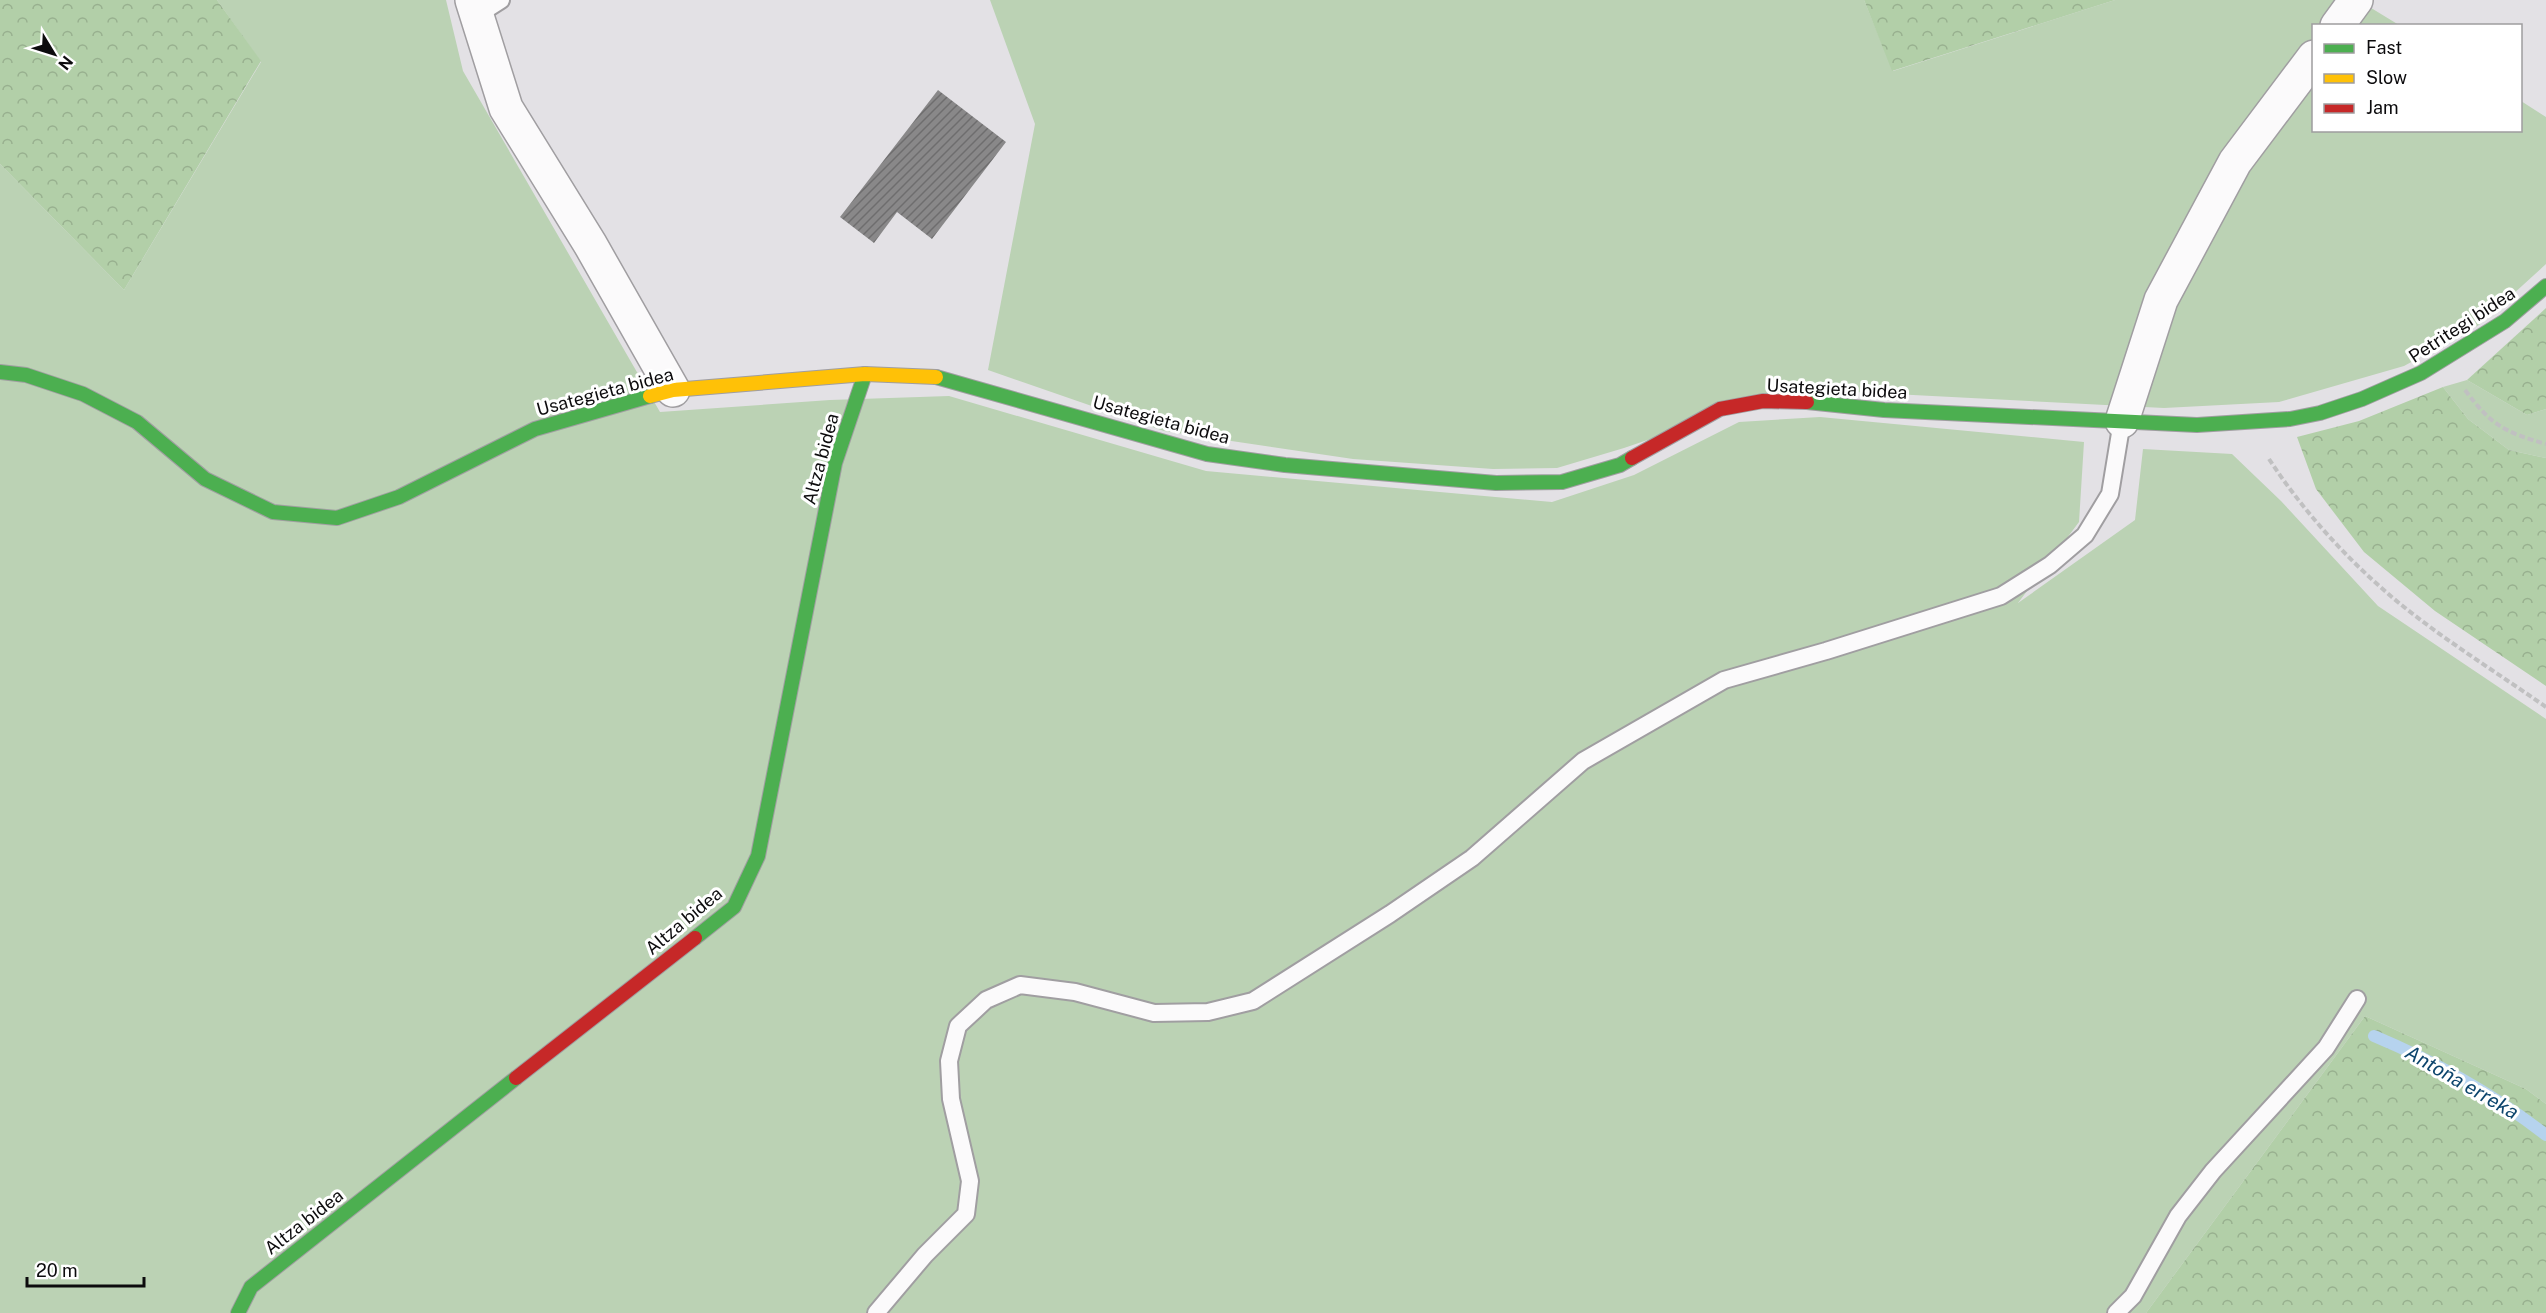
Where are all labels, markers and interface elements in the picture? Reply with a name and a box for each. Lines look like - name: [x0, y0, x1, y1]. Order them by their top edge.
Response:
- north arrow: [24, 24, 84, 84]
- legend: [2312, 24, 2522, 132]
- text: Fast: [2366, 37, 2402, 58]
- text: N: [54, 52, 77, 74]
- text: Slow: [2366, 67, 2407, 88]
- text: Jam: [2366, 97, 2399, 118]
- street label: Petritegi bidea: [2405, 282, 2519, 367]
- street label: Usategieta bidea: [534, 363, 676, 420]
- street label: Usategieta bidea: [1766, 374, 1908, 403]
- street label: Usategieta bidea: [1090, 391, 1232, 448]
- street label: Altza bidea: [798, 411, 843, 507]
- street label: Altza bidea: [641, 883, 726, 959]
- water label: Antoña erreka: [2401, 1040, 2523, 1124]
- street label: Altza bidea: [260, 1185, 347, 1259]
- scale bar: [27, 1250, 144, 1288]
- text: 20 m: [36, 1260, 78, 1281]

